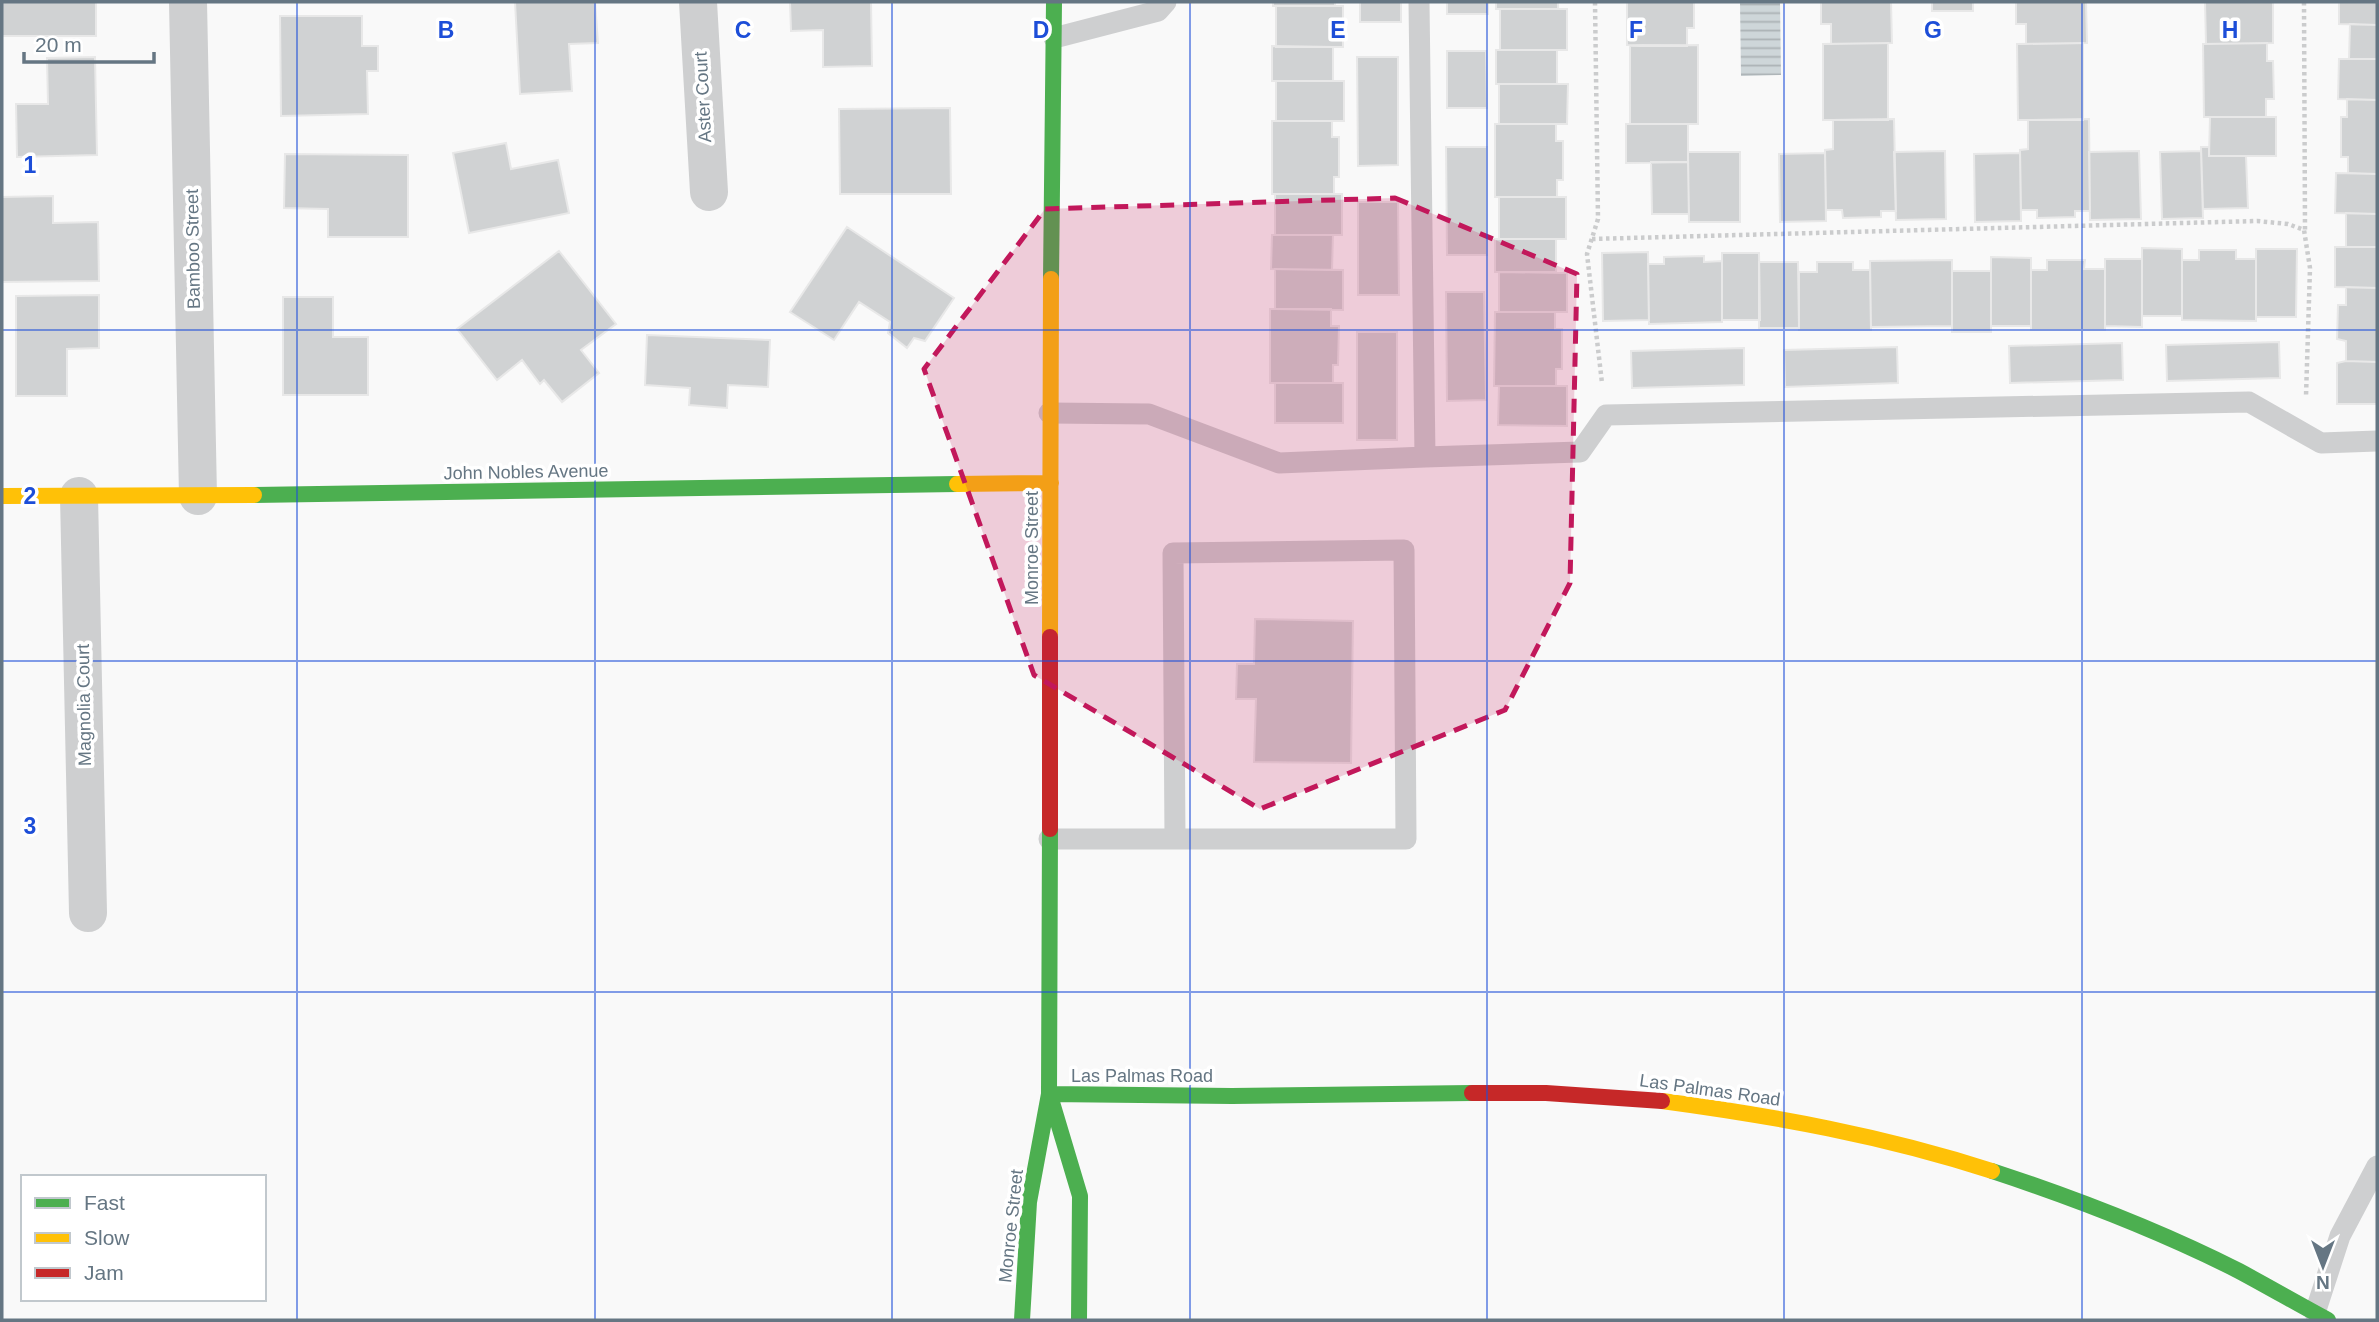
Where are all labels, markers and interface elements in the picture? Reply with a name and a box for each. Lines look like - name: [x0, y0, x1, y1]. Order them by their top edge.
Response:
- text: B: [438, 17, 454, 43]
- text: C: [735, 17, 751, 43]
- text: D: [1033, 17, 1049, 43]
- text: E: [1330, 17, 1346, 43]
- text: F: [1629, 17, 1643, 43]
- text: G: [1924, 17, 1942, 43]
- text: H: [2222, 17, 2238, 43]
- scale bar: [24, 21, 154, 65]
- text: 20 m: [35, 33, 82, 56]
- street label: Aster Court: [691, 51, 715, 143]
- text: 1: [24, 152, 37, 178]
- street label: Bamboo Street: [182, 189, 204, 309]
- street label: John Nobles Avenue: [443, 461, 609, 483]
- text: 2: [24, 483, 36, 509]
- street label: Monroe Street: [1022, 491, 1042, 605]
- street label: Magnolia Court: [73, 644, 95, 766]
- text: 3: [24, 813, 36, 839]
- street label: Las Palmas Road: [1071, 1066, 1213, 1086]
- street label: Las Palmas Road: [1638, 1070, 1782, 1110]
- street label: Monroe Street: [995, 1168, 1027, 1284]
- legend: [21, 1175, 266, 1301]
- text: Fast: [84, 1191, 125, 1214]
- text: Slow: [84, 1226, 130, 1249]
- north arrow: [2288, 1231, 2358, 1301]
- text: Jam: [84, 1261, 124, 1284]
- text: N: [2316, 1272, 2330, 1293]

